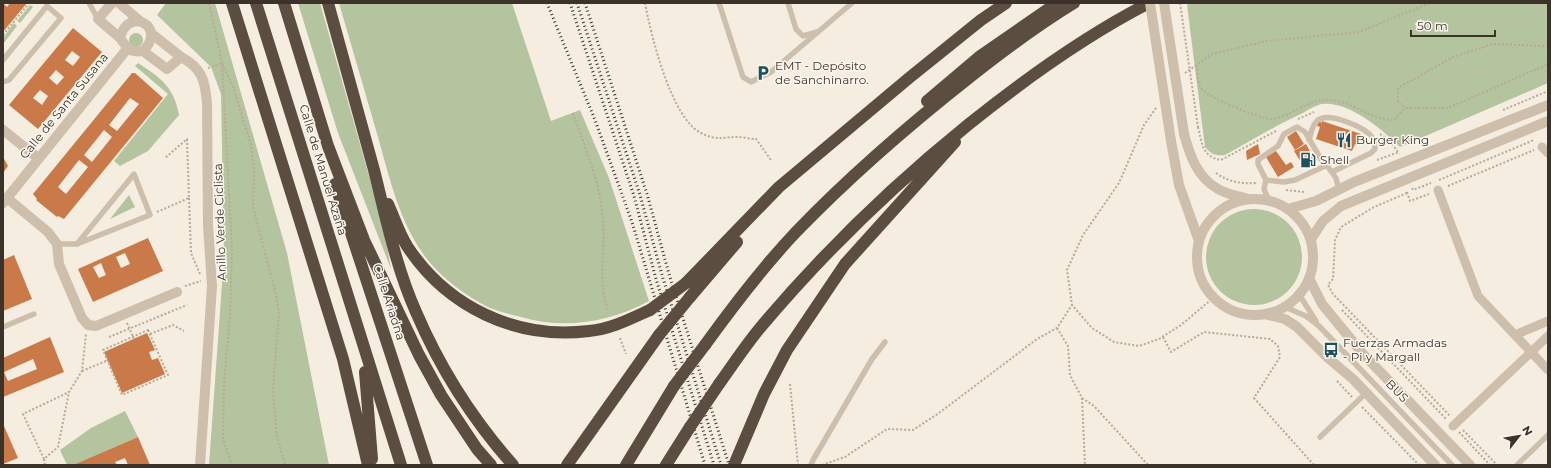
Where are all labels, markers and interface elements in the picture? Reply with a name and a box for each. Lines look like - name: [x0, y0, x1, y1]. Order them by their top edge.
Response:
- scale bar: [1411, 12, 1495, 38]
- text: 50 m: [1417, 18, 1448, 33]
- street label: Calle de Santa Susana: [16, 50, 111, 162]
- place label: EMT - Depósito de Sanchinarro.: [775, 58, 869, 87]
- parking icon: EMT - Depósito de Sanchinarro.: [754, 64, 772, 82]
- street label: Calle de Manuel Azaña: [296, 103, 351, 237]
- restaurant icon: Burger King: [1335, 131, 1353, 149]
- place label: Burger King: [1356, 132, 1429, 147]
- fuel station icon: Shell: [1299, 151, 1317, 169]
- place label: Shell: [1320, 152, 1349, 167]
- street label: Anillo Verde Ciclista: [210, 163, 229, 281]
- street label: Calle Ariadna: [370, 262, 409, 342]
- place label: Fuerzas Armadas - Pi y Margall: [1343, 335, 1447, 364]
- bus stop icon: Fuerzas Armadas - Pi y Margall: [1322, 341, 1340, 359]
- street label: BUS: [1383, 376, 1412, 405]
- north arrow: [1499, 416, 1539, 456]
- text: N: [1519, 423, 1536, 438]

